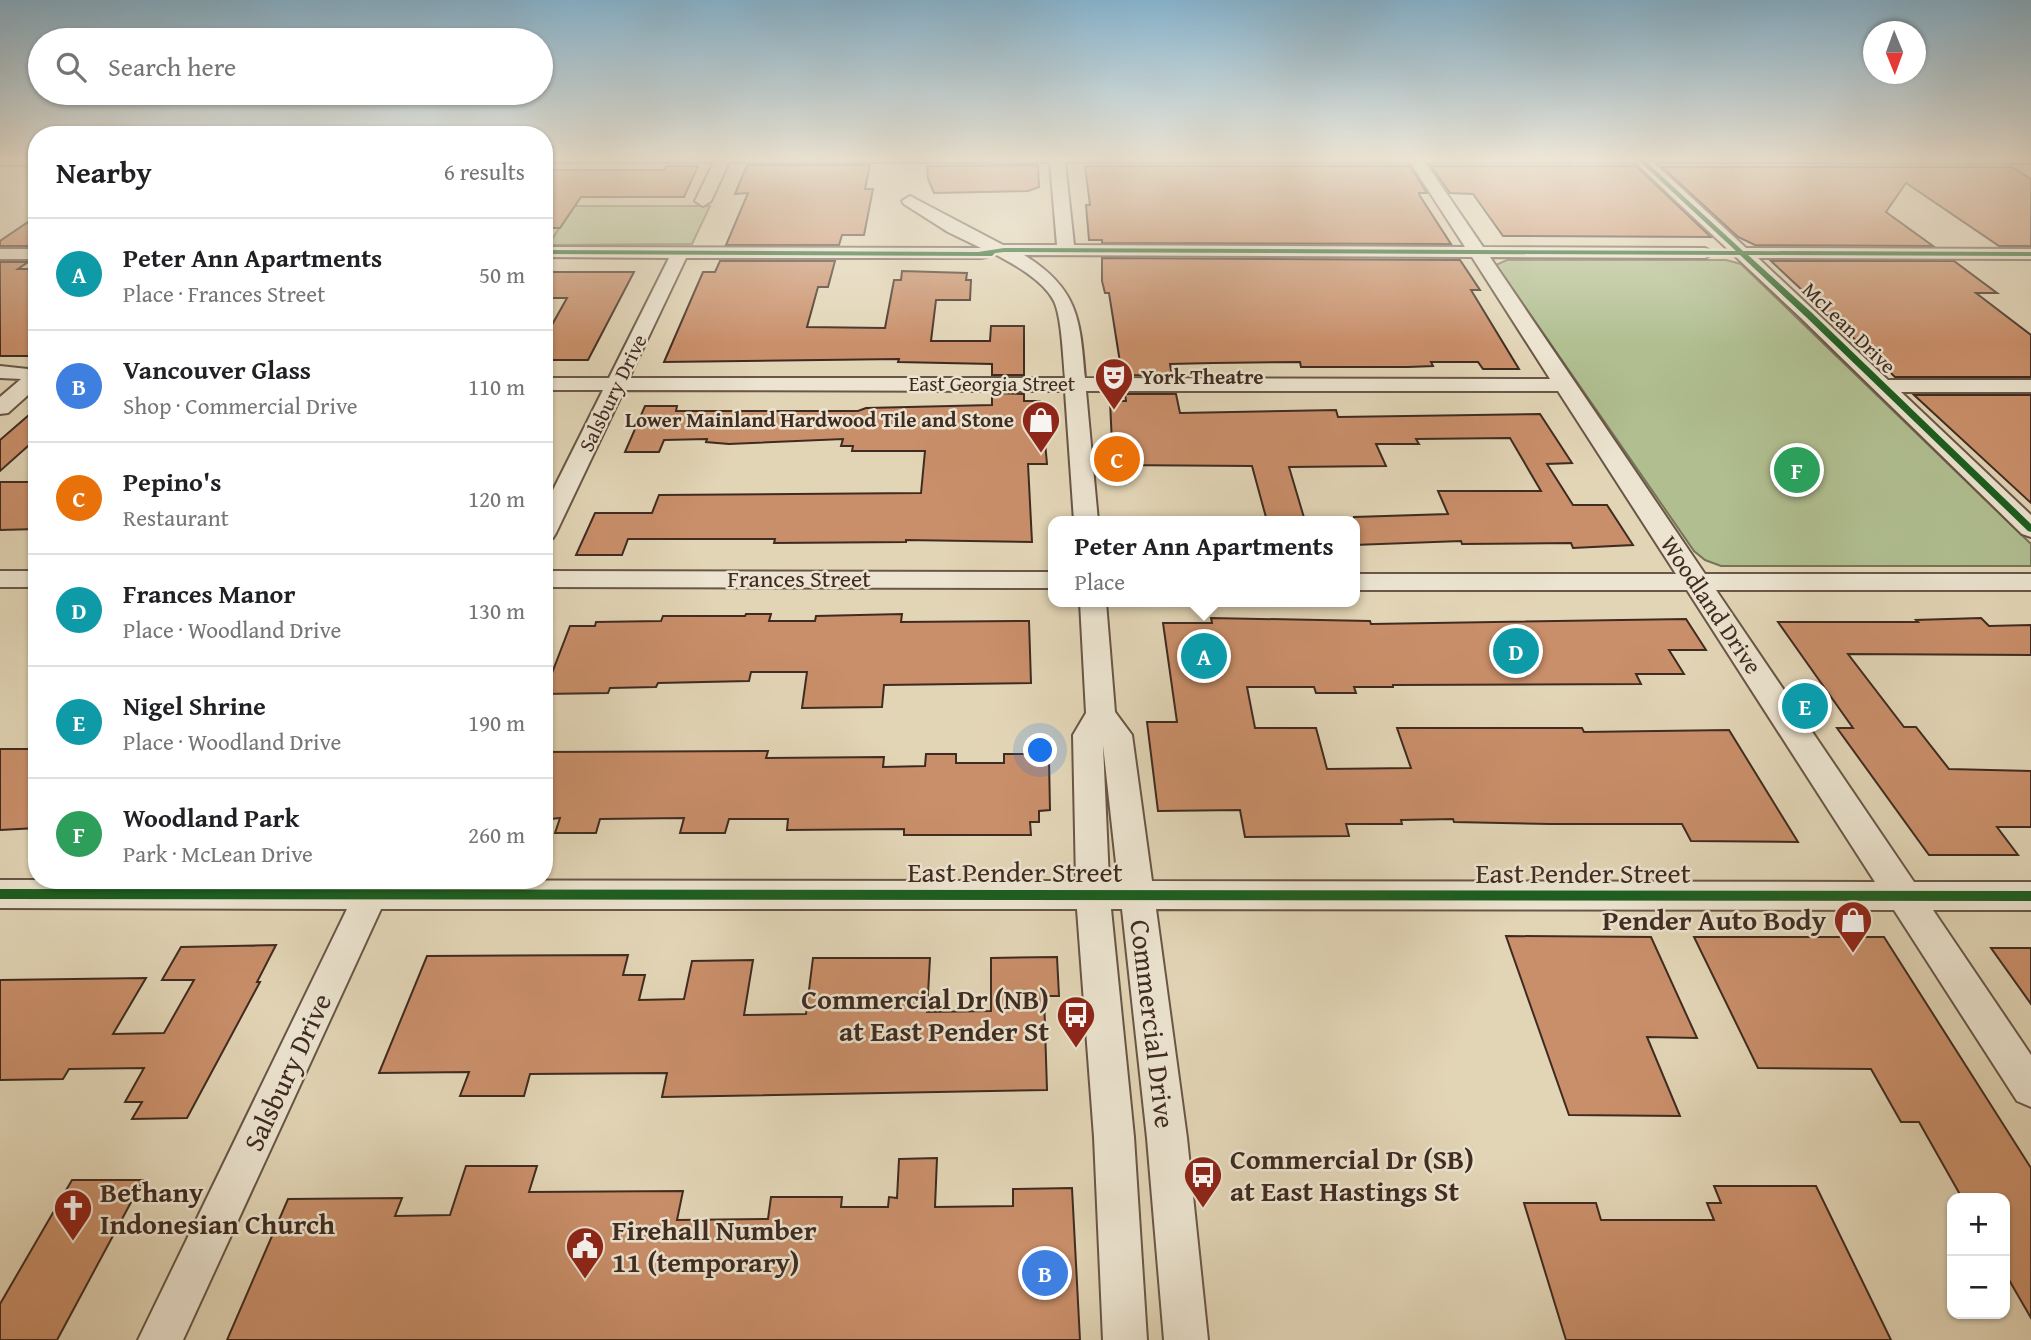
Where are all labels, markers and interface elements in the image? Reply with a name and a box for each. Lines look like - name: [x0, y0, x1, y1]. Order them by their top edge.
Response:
- north arrow: [1863, 21, 1926, 84]
- search box: [28, 28, 553, 105]
- text: Search here: [108, 47, 236, 86]
- icon: search: [52, 48, 90, 86]
- text: Nearby: [56, 150, 152, 194]
- text: 6 results: [444, 155, 525, 188]
- text: Peter Ann Apartments: [123, 238, 382, 277]
- text: A: [72, 258, 86, 291]
- text: 50 m: [479, 258, 525, 291]
- street label: McLean Drive: [1795, 275, 1903, 381]
- text: Place · Frances Street: [123, 277, 325, 310]
- street label: Salsbury Drive: [571, 329, 654, 457]
- text: Vancouver Glass: [123, 350, 311, 389]
- theatre icon: York Theatre: [1093, 356, 1135, 411]
- place label: York Theatre: [1141, 361, 1264, 392]
- street label: East Georgia Street: [909, 368, 1076, 399]
- text: B: [72, 370, 86, 403]
- text: 110 m: [468, 370, 525, 403]
- text: Shop · Commercial Drive: [123, 389, 358, 422]
- shop icon: Lower Mainland Hardwood Tile and Stone: [1020, 399, 1062, 454]
- place label: Lower Mainland Hardwood Tile and Stone: [625, 404, 1014, 435]
- pin: C: [1094, 433, 1140, 485]
- pin: F: [1774, 444, 1820, 496]
- text: Pepino's: [123, 462, 221, 501]
- text: C: [72, 482, 86, 515]
- text: 120 m: [468, 482, 525, 515]
- text: Restaurant: [123, 501, 229, 534]
- popup: [1048, 516, 1360, 607]
- text: Peter Ann Apartments: [1074, 526, 1334, 565]
- street label: Woodland Drive: [1652, 529, 1771, 681]
- street label: Frances Street: [727, 561, 871, 596]
- text: Place: [1074, 565, 1125, 598]
- text: Frances Manor: [123, 574, 295, 613]
- text: D: [72, 594, 86, 627]
- text: 130 m: [468, 594, 525, 627]
- text: Place · Woodland Drive: [123, 613, 341, 646]
- pin: D: [1493, 625, 1539, 677]
- pin: A: [1181, 630, 1227, 682]
- pin: E: [1782, 680, 1828, 732]
- text: Nigel Shrine: [123, 686, 266, 725]
- text: E: [73, 706, 85, 739]
- text: 190 m: [468, 706, 525, 739]
- text: Place · Woodland Drive: [123, 725, 341, 758]
- your location: [1023, 733, 1057, 767]
- text: Woodland Park: [123, 798, 299, 837]
- text: F: [73, 818, 85, 851]
- text: 260 m: [468, 818, 525, 851]
- text: Park · McLean Drive: [123, 837, 313, 870]
- street label: East Pender Street: [907, 851, 1123, 892]
- street label: East Pender Street: [1475, 852, 1691, 893]
- place label: Pender Auto Body: [1602, 899, 1827, 940]
- shop icon: Pender Auto Body: [1832, 899, 1874, 954]
- street label: Commercial Drive: [1120, 917, 1187, 1131]
- place label: Commercial Dr (NB) at East Pender St: [801, 978, 1049, 1051]
- street label: Salsbury Drive: [232, 986, 341, 1157]
- bus stop icon: Commercial Dr (NB) at East Pender St: [1055, 994, 1097, 1049]
- place label: Commercial Dr (SB) at East Hastings St: [1230, 1138, 1474, 1211]
- bus stop icon: Commercial Dr (SB) at East Hastings St: [1182, 1154, 1224, 1209]
- place label: Bethany Indonesian Church: [100, 1171, 335, 1244]
- church icon: Bethany Indonesian Church: [52, 1187, 94, 1242]
- map controls: [1947, 1193, 2010, 1319]
- button: +: [1947, 1193, 2010, 1256]
- place label: Firehall Number 11 (temporary): [612, 1209, 817, 1282]
- public building icon: Firehall Number 11 (temporary): [564, 1225, 606, 1280]
- pin: B: [1022, 1247, 1068, 1299]
- button: −: [1947, 1256, 2010, 1319]

